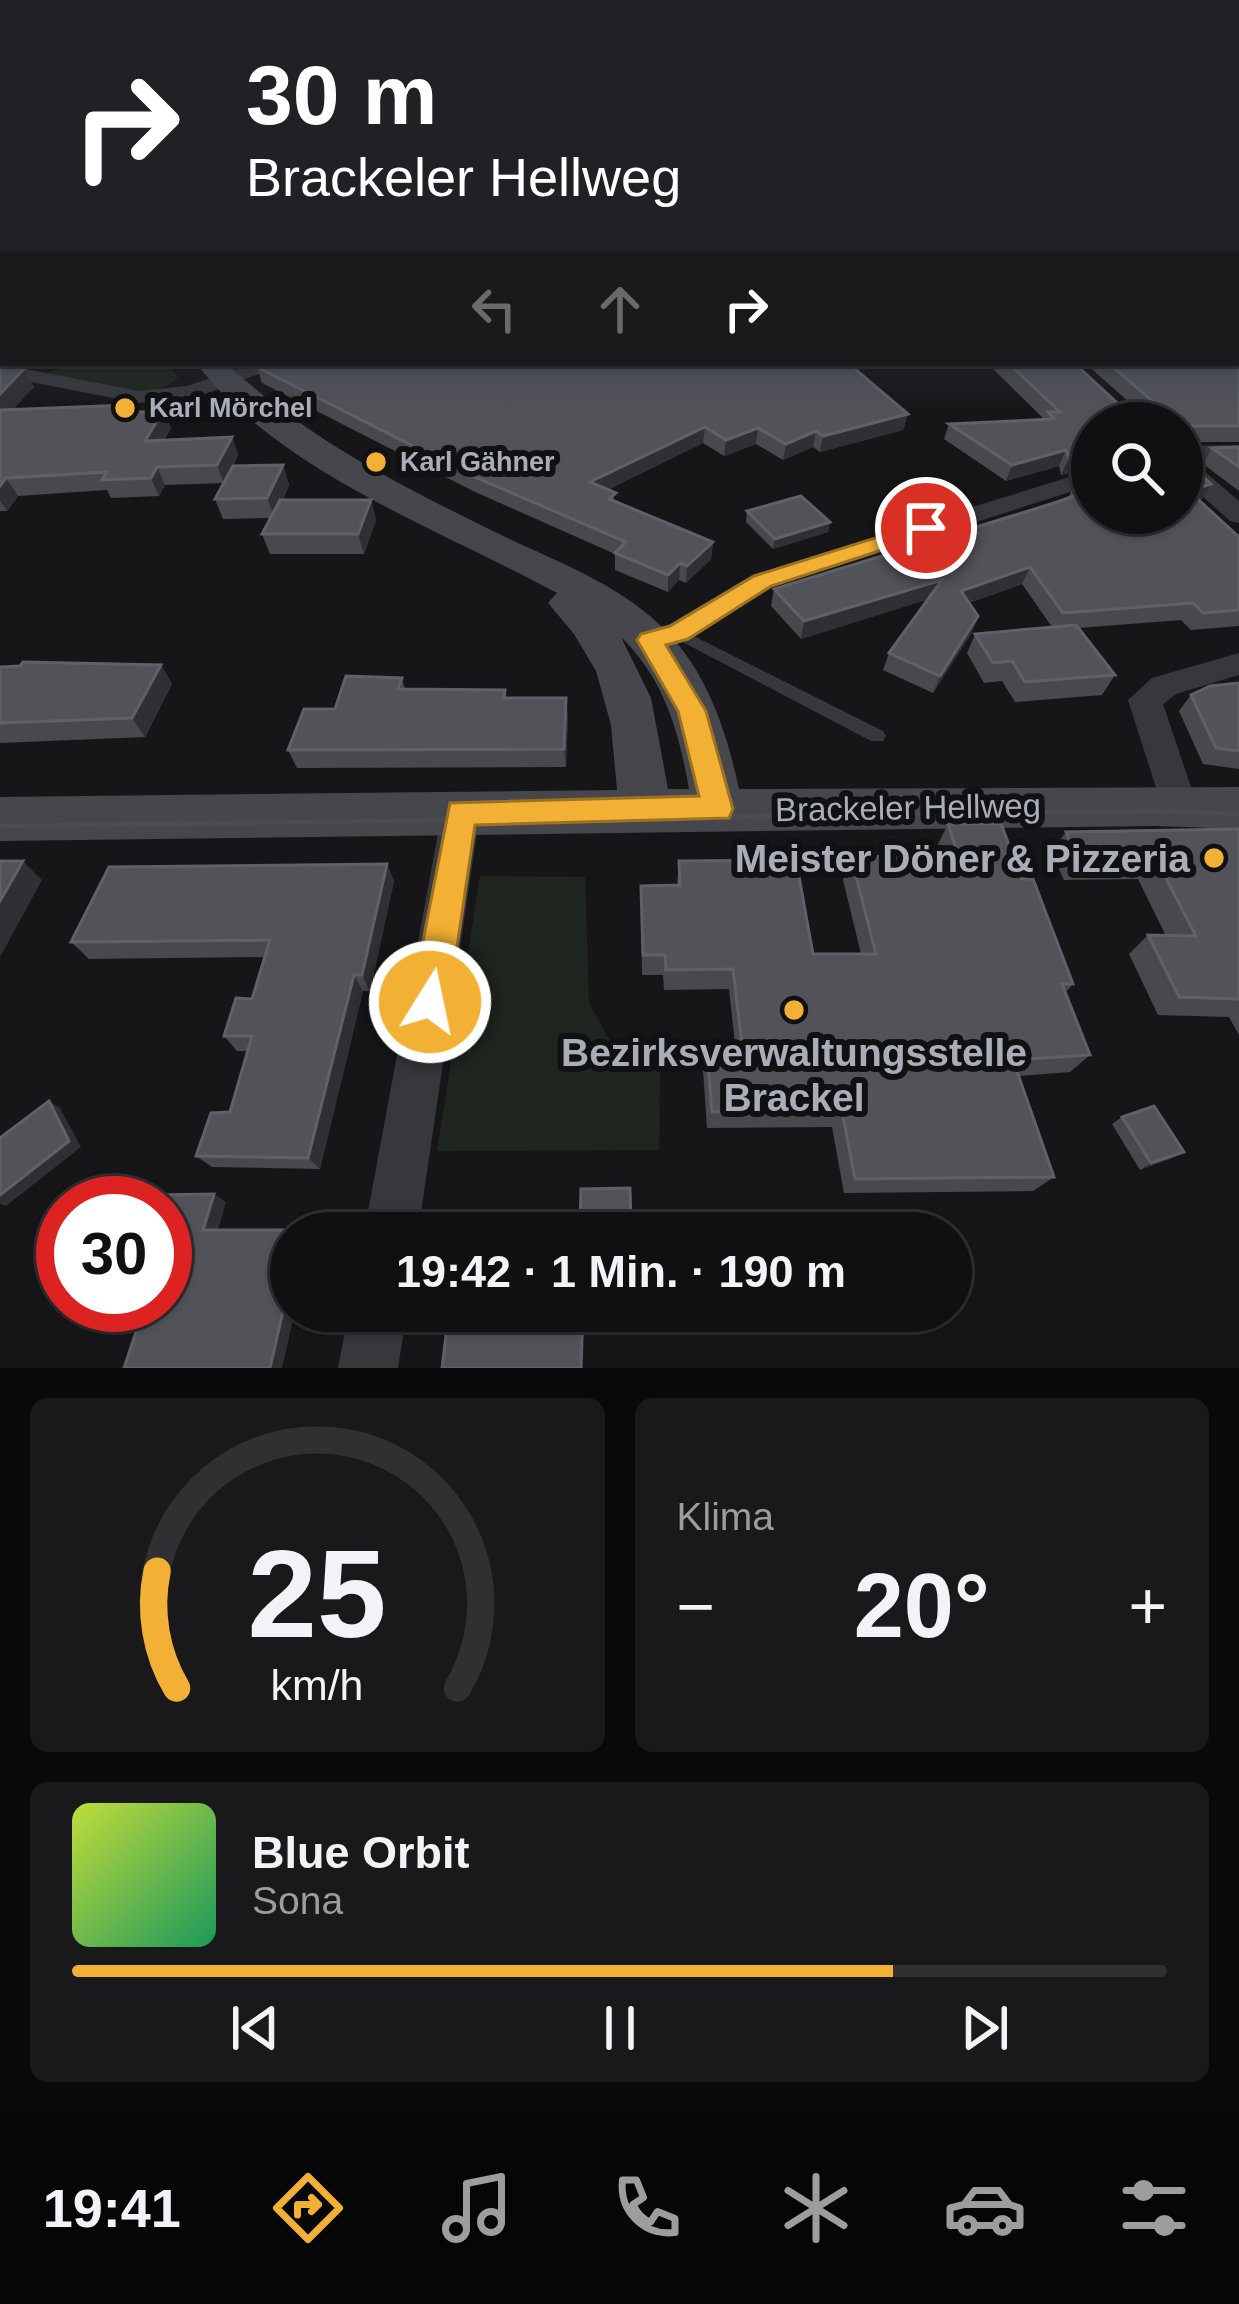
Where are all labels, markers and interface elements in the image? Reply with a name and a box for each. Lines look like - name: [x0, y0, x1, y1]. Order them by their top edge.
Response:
- icon: right: [48, 48, 204, 204]
- text: 30 m: [246, 48, 437, 142]
- text: Brackeler Hellweg: [246, 147, 681, 207]
- icon: left: [461, 276, 527, 342]
- icon: ahead: [587, 276, 653, 342]
- icon: right: [713, 276, 779, 342]
- place label: Karl Mörchel: [149, 393, 313, 423]
- marker: Karl Mörchel: [112, 395, 138, 421]
- map controls: [1071, 402, 1203, 534]
- button: search: [1071, 402, 1203, 534]
- place label: Karl Gähner: [400, 447, 555, 477]
- marker: Karl Gähner: [363, 449, 389, 475]
- pin: [875, 477, 977, 579]
- icon: arrive: [893, 495, 959, 561]
- street label: Brackeler Hellweg: [775, 787, 1041, 828]
- place label: Meister Döner & Pizzeria: [735, 837, 1190, 880]
- marker: Meister Döner & Pizzeria: [1201, 845, 1227, 871]
- position arrow: [367, 939, 493, 1065]
- marker: Bezirksverwaltungsstelle Brackel: [781, 997, 807, 1023]
- place label: Bezirksverwaltungsstelle Brackel: [561, 1031, 1027, 1119]
- speed limit sign: 30: [36, 1176, 192, 1332]
- text: 19:42 · 1 Min. · 190 m: [396, 1246, 846, 1297]
- text: Klima: [677, 1495, 774, 1538]
- text: 25: [248, 1524, 387, 1663]
- text: 20°: [854, 1556, 990, 1656]
- text: −: [677, 1569, 715, 1643]
- text: +: [1128, 1569, 1167, 1643]
- text: km/h: [271, 1661, 364, 1709]
- text: Blue Orbit: [252, 1827, 470, 1878]
- text: Sona: [252, 1879, 343, 1922]
- icon: previous: [222, 1995, 288, 2061]
- icon: pause: [587, 1995, 653, 2061]
- icon: next: [952, 1995, 1018, 2061]
- icon: directions: [266, 2166, 350, 2250]
- icon: music: [435, 2166, 519, 2250]
- icon: phone: [605, 2166, 689, 2250]
- icon: climate: [774, 2166, 858, 2250]
- icon: car: [943, 2166, 1027, 2250]
- icon: filters: [1112, 2166, 1196, 2250]
- text: 19:41: [43, 2178, 181, 2238]

